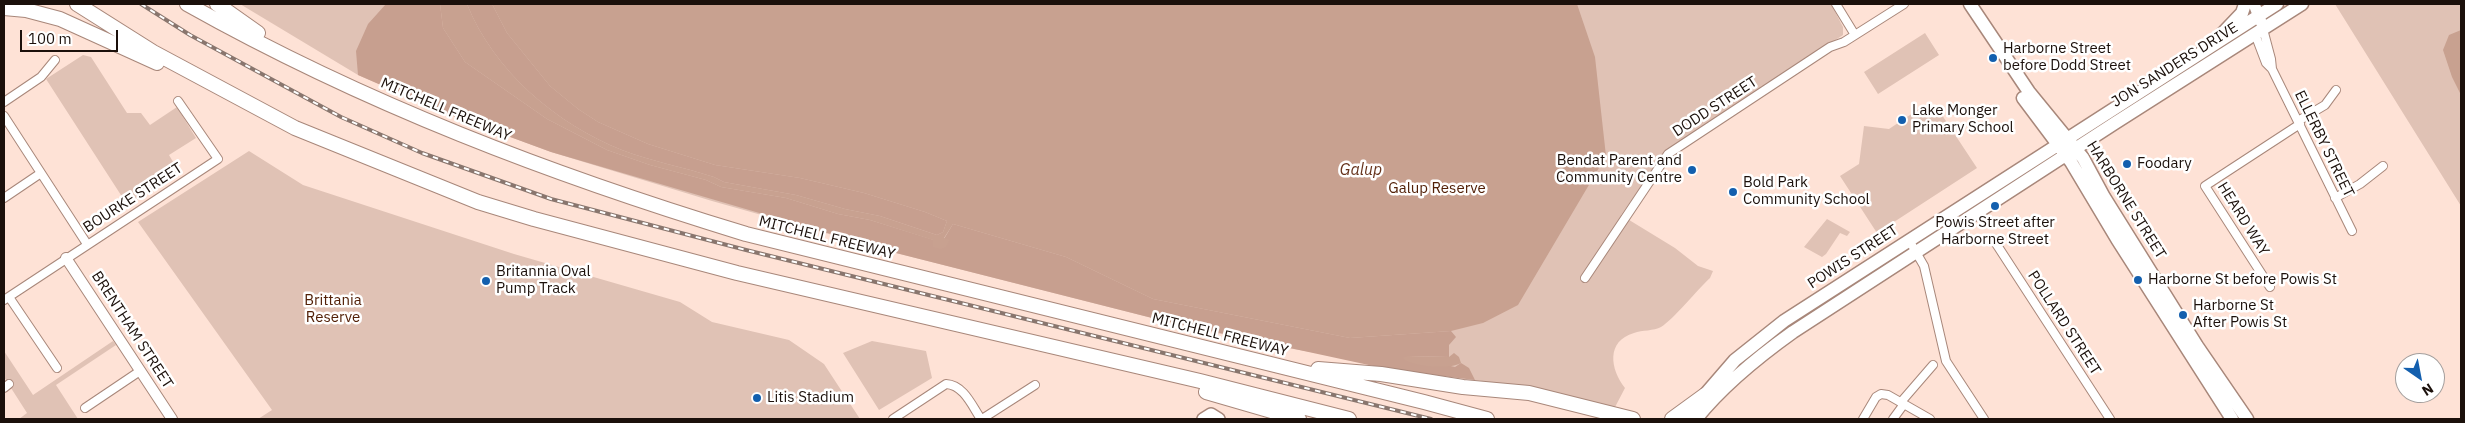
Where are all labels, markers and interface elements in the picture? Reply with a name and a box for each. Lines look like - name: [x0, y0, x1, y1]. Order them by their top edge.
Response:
- street label: JON SANDERS DRIVE: [2109, 19, 2241, 111]
- scale bar: [22, 20, 120, 52]
- text: 100 m: [28, 29, 72, 48]
- place label: Harborne Street before Dodd Street: [2003, 40, 2131, 75]
- marker: Harborne Street before Dodd Street: [1987, 52, 1999, 64]
- street label: DODD STREET: [1669, 73, 1761, 141]
- street label: MITCHELL FREEWAY: [378, 74, 514, 146]
- street label: ELLERBY STREET: [2290, 88, 2358, 200]
- place label: Lake Monger Primary School: [1912, 102, 2014, 137]
- marker: Lake Monger Primary School: [1896, 114, 1908, 126]
- street label: HARBORNE STREET: [2082, 138, 2170, 262]
- place label: Bendat Parent and Community Centre: [1556, 152, 1682, 187]
- place label: Foodary: [2137, 155, 2192, 173]
- marker: Foodary: [2121, 158, 2133, 170]
- street label: BOURKE STREET: [80, 159, 186, 237]
- water label: Galup: [1340, 160, 1382, 180]
- marker: Bendat Parent and Community Centre: [1686, 164, 1698, 176]
- place label: Bold Park Community School: [1743, 174, 1870, 209]
- street label: HEARD WAY: [2213, 179, 2273, 259]
- park label: Galup Reserve: [1388, 180, 1486, 198]
- marker: Bold Park Community School: [1727, 186, 1739, 198]
- marker: Powis Street after Harborne Street: [1989, 200, 2001, 212]
- street label: MITCHELL FREEWAY: [757, 212, 897, 264]
- place label: Powis Street after Harborne Street: [1935, 214, 2055, 249]
- street label: POWIS STREET: [1804, 221, 1902, 293]
- place label: Britannia Oval Pump Track: [496, 263, 591, 298]
- street label: BRENTHAM STREET: [87, 268, 177, 392]
- street label: POLLARD STREET: [2024, 268, 2104, 378]
- place label: Harborne St before Powis St: [2148, 271, 2337, 289]
- marker: Harborne St before Powis St: [2132, 274, 2144, 286]
- marker: Britannia Oval Pump Track: [480, 275, 492, 287]
- park label: Brittania Reserve: [304, 292, 362, 327]
- place label: Harborne St After Powis St: [2193, 297, 2287, 332]
- street label: MITCHELL FREEWAY: [1150, 309, 1290, 361]
- marker: Harborne St After Powis St: [2177, 309, 2189, 321]
- north arrow: [2395, 353, 2445, 403]
- text: N: [2418, 379, 2437, 400]
- place label: Litis Stadium: [767, 389, 854, 407]
- marker: Litis Stadium: [751, 392, 763, 404]

